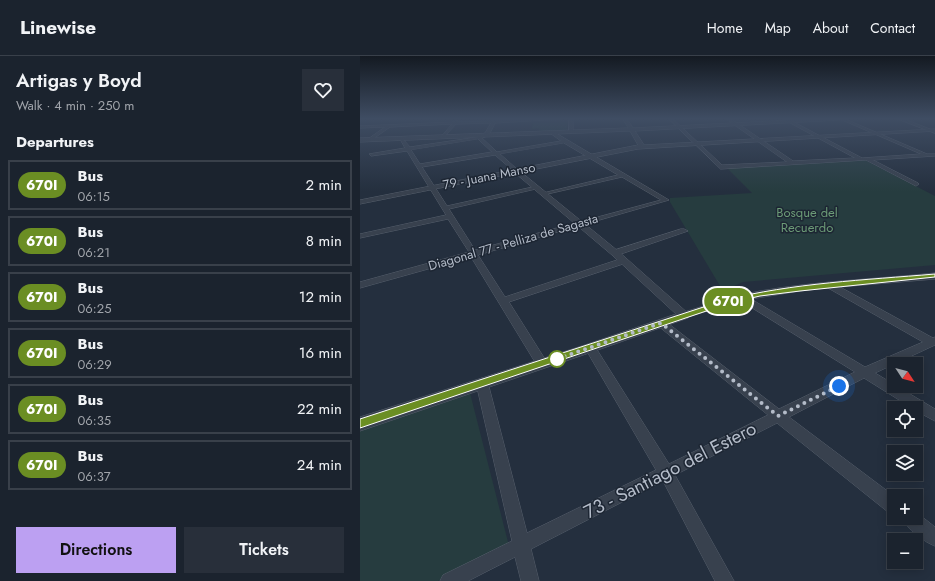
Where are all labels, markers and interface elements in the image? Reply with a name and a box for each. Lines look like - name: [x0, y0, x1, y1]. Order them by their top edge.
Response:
- text: Linewise: [20, 14, 96, 41]
- text: Home: [707, 18, 743, 38]
- text: Map: [765, 18, 791, 38]
- text: About: [813, 18, 848, 38]
- text: Contact: [870, 18, 915, 38]
- text: Artigas y Boyd: [16, 67, 142, 94]
- button: heart: [302, 69, 344, 111]
- text: Walk · 4 min · 250 m: [16, 96, 134, 115]
- text: Departures: [16, 131, 94, 153]
- street label: 79 - Juana Manso: [441, 158, 537, 194]
- text: Bus: [78, 165, 103, 187]
- text: 2 min: [305, 174, 342, 196]
- text: 670I: [26, 175, 58, 195]
- text: 06:15: [78, 187, 110, 206]
- park label: Bosque del Recuerdo: [776, 203, 838, 237]
- street label: Diagonal 77 - Pelliza de Sagasta: [426, 209, 600, 275]
- text: Bus: [78, 221, 103, 243]
- text: 8 min: [306, 230, 342, 252]
- text: 670I: [26, 231, 58, 251]
- text: 06:21: [78, 243, 110, 262]
- text: Bus: [78, 277, 103, 299]
- text: 12 min: [299, 286, 342, 308]
- text: 670I: [26, 287, 58, 307]
- line badge: 670I: [700, 288, 756, 314]
- text: 670I: [712, 291, 744, 311]
- text: 06:25: [78, 299, 111, 318]
- text: Bus: [78, 333, 103, 355]
- text: 16 min: [299, 342, 342, 364]
- text: 670I: [26, 343, 58, 363]
- unlabelled marker: [548, 350, 566, 368]
- text: 06:29: [78, 355, 112, 374]
- north arrow: [887, 357, 923, 393]
- map controls: [887, 357, 923, 569]
- your location: [829, 376, 849, 396]
- text: Bus: [78, 389, 103, 411]
- text: 22 min: [297, 398, 342, 420]
- text: 670I: [26, 399, 58, 419]
- button: locate: [887, 401, 923, 437]
- text: 06:35: [78, 411, 111, 430]
- street label: 73 - Santiago del Estero: [579, 415, 761, 525]
- text: Bus: [78, 445, 103, 467]
- button: layers: [887, 445, 923, 481]
- text: 24 min: [297, 454, 342, 476]
- text: 670I: [26, 455, 58, 475]
- text: 06:37: [78, 467, 110, 486]
- button: +: [887, 489, 923, 525]
- button: Directions: [16, 527, 176, 573]
- button: Tickets: [184, 527, 344, 573]
- button: −: [887, 533, 923, 569]

